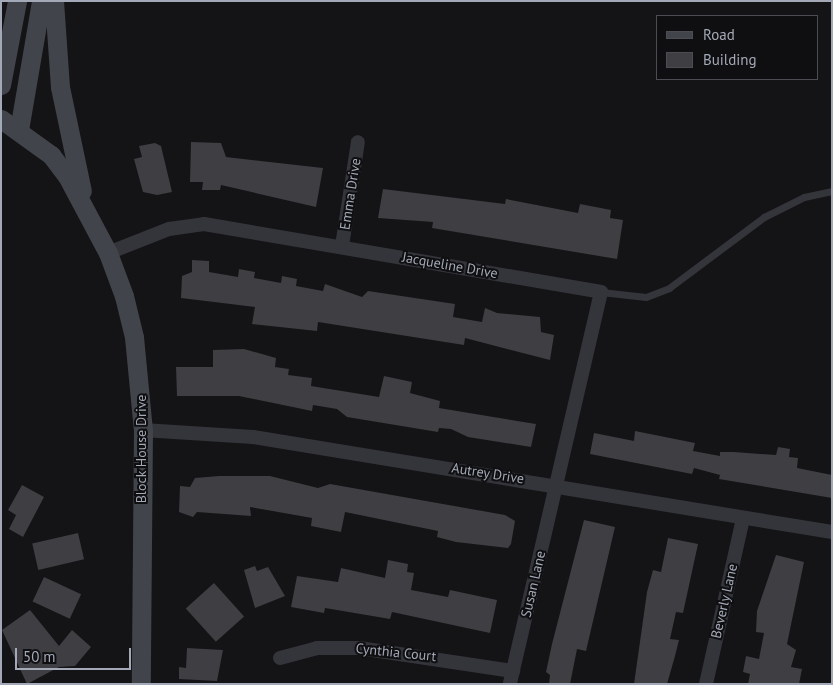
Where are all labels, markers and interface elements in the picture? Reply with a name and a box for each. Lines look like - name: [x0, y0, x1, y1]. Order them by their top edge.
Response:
- legend: [656, 15, 818, 80]
- text: Road: [703, 25, 735, 44]
- text: Building: [703, 50, 757, 69]
- street label: Emma Drive: [336, 157, 364, 231]
- street label: Jacqueline Drive: [401, 248, 499, 282]
- street label: Block House Drive: [133, 394, 149, 504]
- street label: Autrey Drive: [450, 459, 526, 487]
- street label: Susan Lane: [517, 549, 549, 619]
- street label: Beverly Lane: [707, 562, 741, 640]
- scale bar: [18, 638, 134, 670]
- street label: Cynthia Court: [355, 639, 437, 665]
- text: 50 m: [23, 647, 56, 666]

